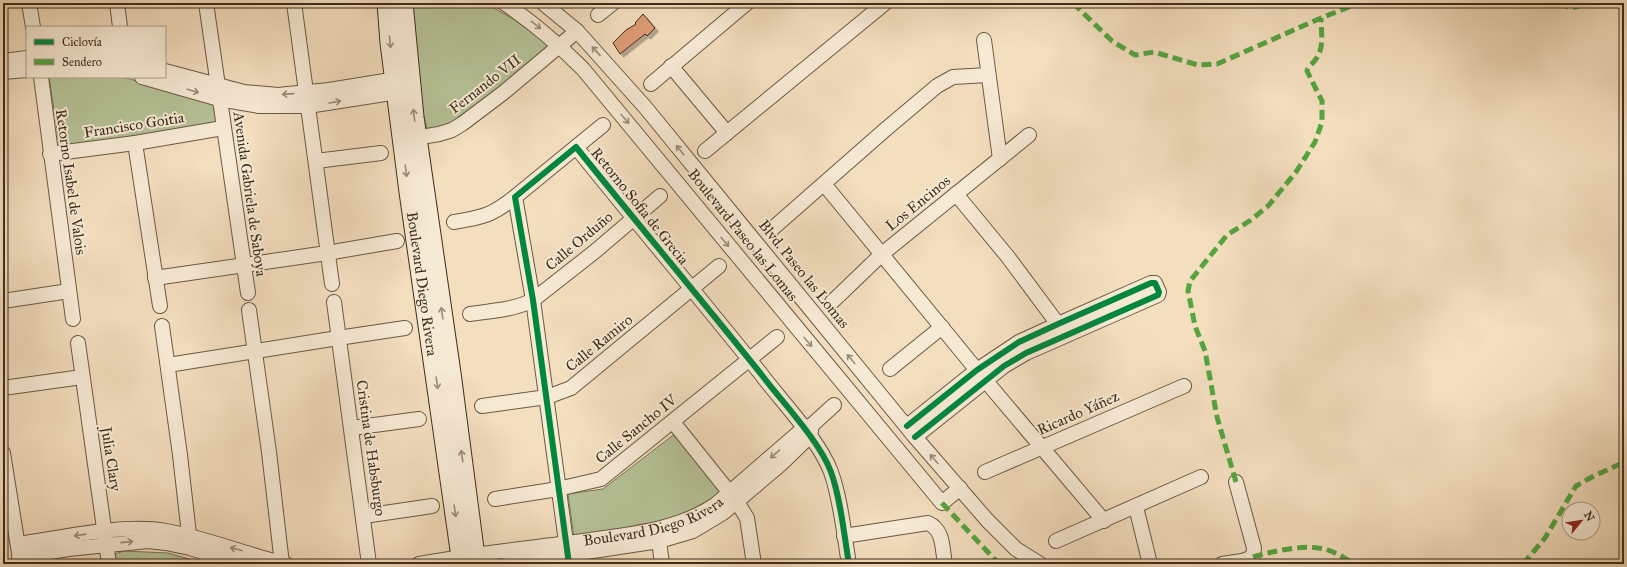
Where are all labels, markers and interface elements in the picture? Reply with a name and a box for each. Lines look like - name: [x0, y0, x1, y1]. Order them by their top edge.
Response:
- one-way arrow: [531, 21, 542, 30]
- legend: [26, 26, 166, 78]
- text: Ciclovía: [62, 35, 103, 49]
- one-way arrow: [386, 35, 394, 48]
- one-way arrow: [591, 46, 601, 56]
- street label: Fernando VII: [446, 51, 524, 117]
- text: Sendero: [62, 55, 102, 69]
- one-way arrow: [186, 88, 199, 96]
- one-way arrow: [282, 91, 295, 98]
- one-way arrow: [328, 98, 341, 106]
- street label: Retorno Isabel de Valois: [52, 108, 90, 256]
- street label: Francisco Goitia: [83, 108, 186, 142]
- street label: Avenida Gabriela de Saboya: [229, 109, 271, 278]
- one-way arrow: [410, 109, 418, 122]
- one-way arrow: [621, 114, 630, 125]
- street label: Retorno Sofia de Grecia: [587, 144, 693, 269]
- one-way arrow: [676, 144, 685, 155]
- one-way arrow: [402, 164, 410, 177]
- street label: Boulevard Paseo las Lomas: [684, 165, 802, 305]
- street label: Los Encinos: [882, 171, 954, 235]
- street label: Calle Orduño: [542, 207, 617, 274]
- street label: Boulevard Diego Rivera: [403, 210, 441, 358]
- street label: Blvd. Paseo las Lomas: [755, 216, 853, 332]
- one-way arrow: [721, 236, 730, 247]
- one-way arrow: [438, 307, 446, 320]
- street label: Calle Ramiro: [562, 310, 636, 375]
- one-way arrow: [804, 336, 813, 347]
- one-way arrow: [847, 353, 856, 364]
- one-way arrow: [433, 376, 441, 389]
- street label: Cristina de Habsburgo: [353, 379, 390, 517]
- street label: Ricardo Yáñez: [1034, 387, 1122, 439]
- street label: Calle Sancho IV: [592, 390, 681, 467]
- street label: Julia Clary: [96, 424, 125, 493]
- one-way arrow: [458, 450, 466, 463]
- one-way arrow: [769, 450, 780, 459]
- one-way arrow: [930, 453, 939, 464]
- street label: Boulevard Diego Rivera: [582, 492, 728, 550]
- north arrow: [1561, 501, 1601, 541]
- one-way arrow: [451, 504, 459, 517]
- text: N: [1581, 509, 1598, 524]
- one-way arrow: [74, 531, 87, 539]
- one-way arrow: [120, 538, 133, 546]
- one-way arrow: [229, 545, 242, 552]

